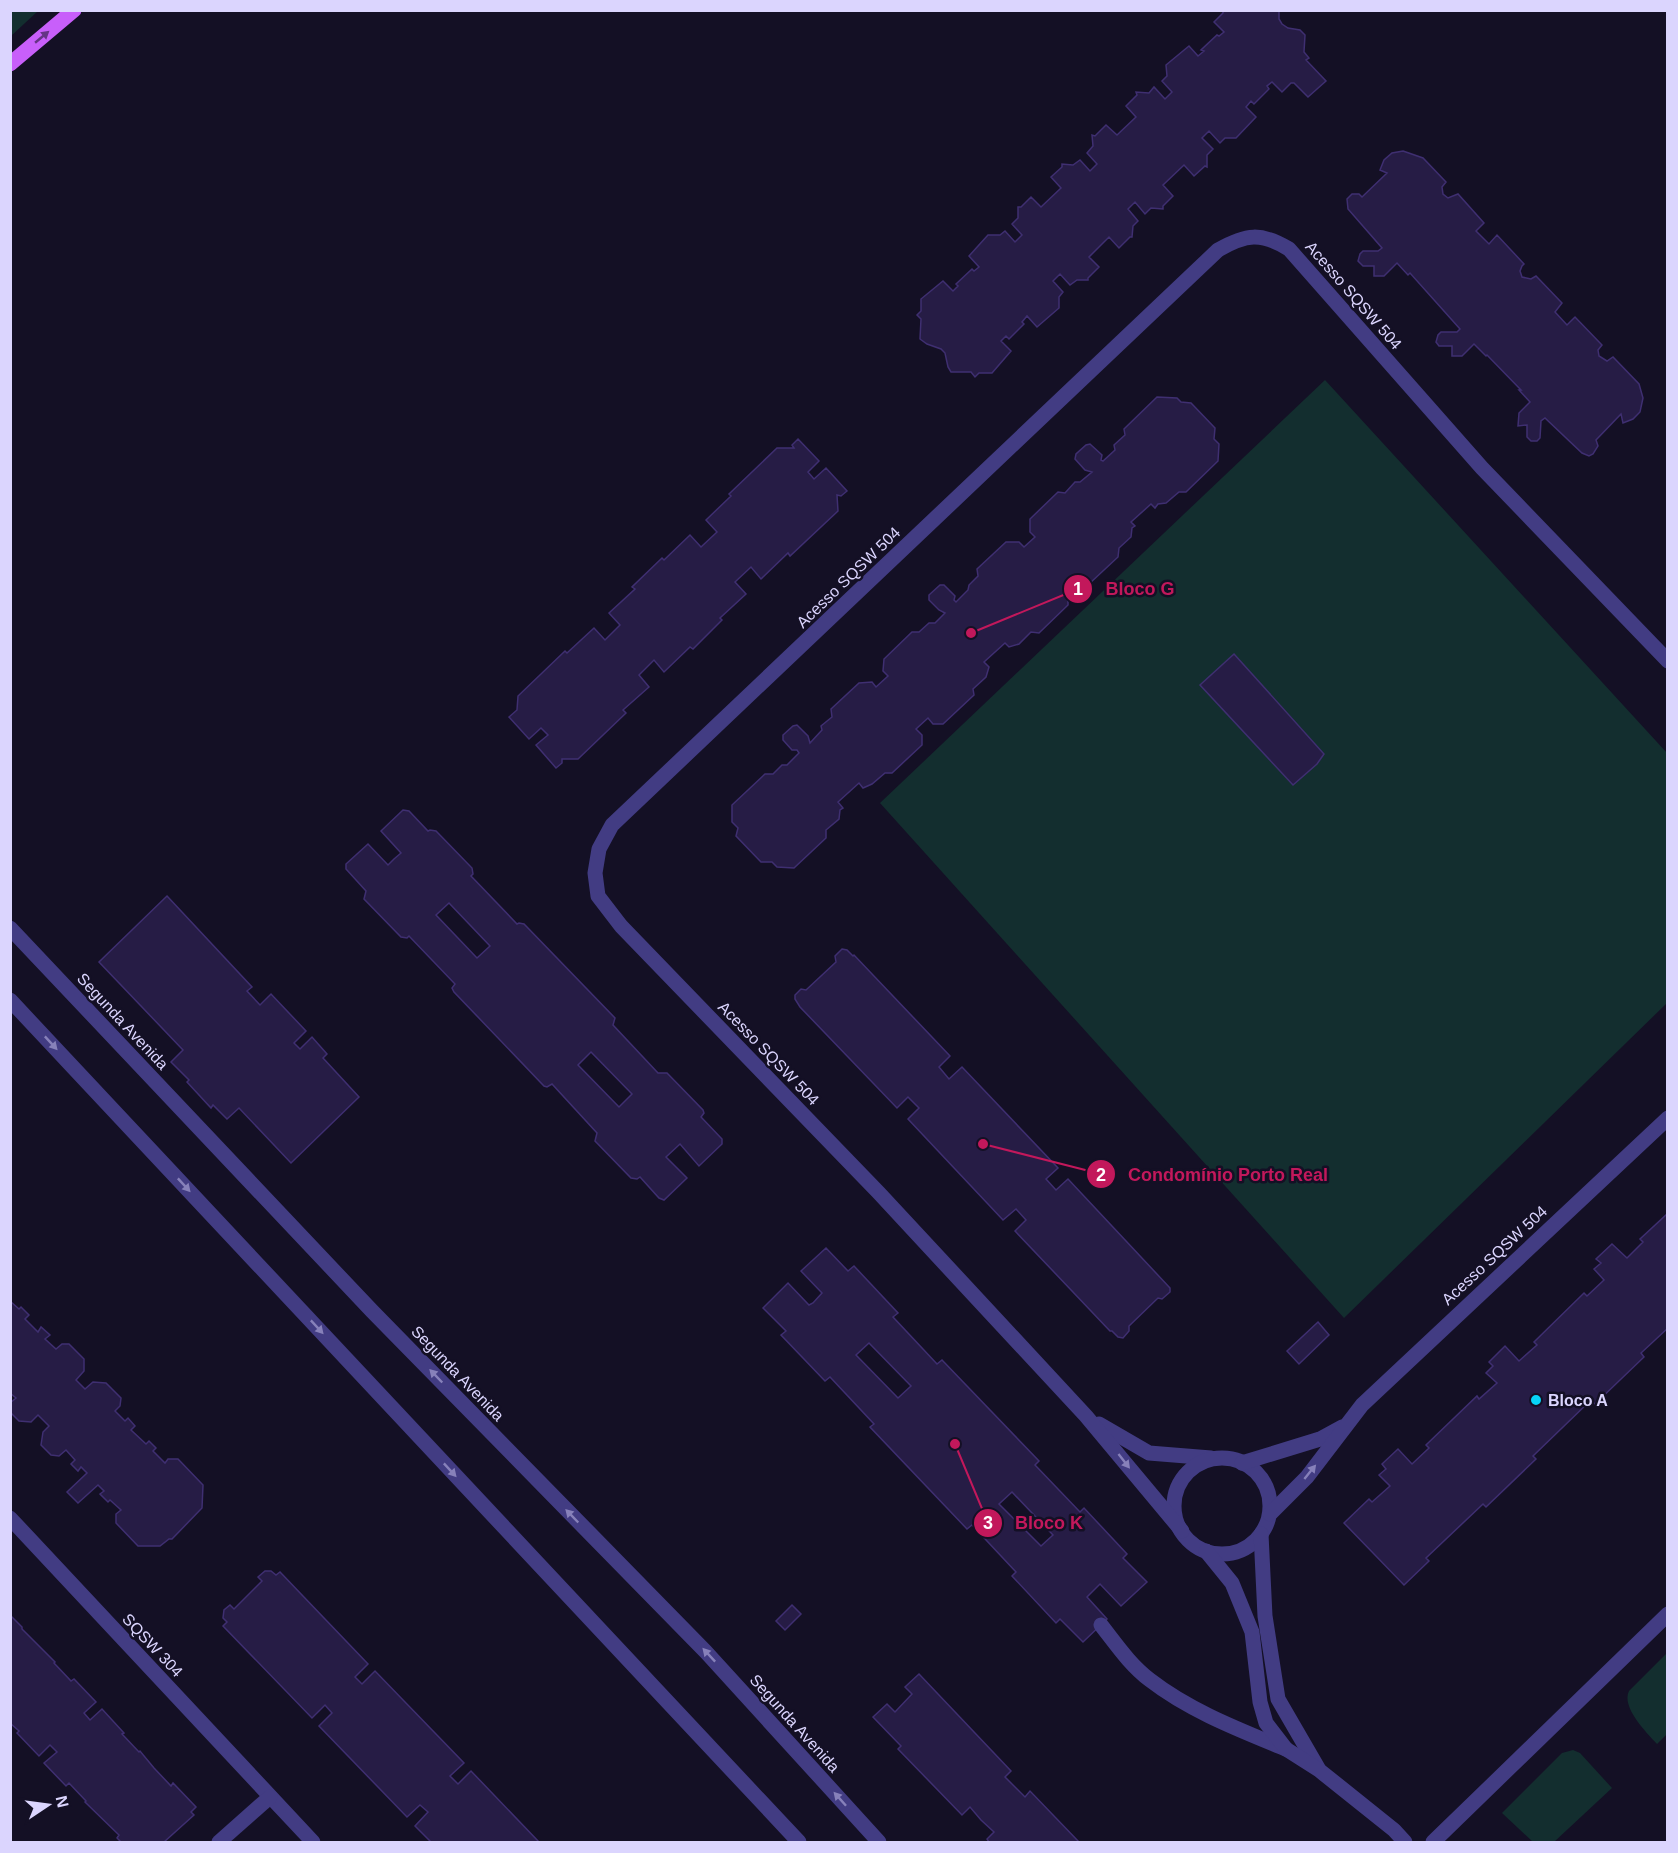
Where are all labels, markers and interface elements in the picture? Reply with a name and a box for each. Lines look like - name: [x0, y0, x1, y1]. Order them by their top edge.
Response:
- one-way arrow: [34, 31, 49, 44]
- street label: Acesso SQSW 504: [1302, 238, 1405, 353]
- street label: Acesso SQSW 504: [793, 524, 904, 631]
- callout: Bloco G: [1063, 571, 1186, 607]
- text: 1: [1073, 579, 1083, 599]
- text: Bloco G: [1105, 579, 1175, 599]
- street label: Segunda Avenida: [74, 970, 172, 1073]
- street label: Acesso SQSW 504: [715, 998, 822, 1109]
- one-way arrow: [43, 1035, 57, 1049]
- callout: Condomínio Porto Real: [1086, 1156, 1340, 1192]
- text: 2: [1096, 1165, 1106, 1185]
- text: Condomínio Porto Real: [1128, 1165, 1328, 1185]
- one-way arrow: [177, 1177, 191, 1192]
- street label: Acesso SQSW 504: [1438, 1202, 1550, 1308]
- one-way arrow: [310, 1320, 324, 1335]
- street label: Segunda Avenida: [408, 1322, 507, 1424]
- one-way arrow: [429, 1369, 443, 1384]
- place label: Bloco A: [1548, 1392, 1608, 1409]
- marker: Bloco A: [1529, 1393, 1543, 1407]
- one-way arrow: [1118, 1453, 1131, 1469]
- one-way arrow: [443, 1462, 457, 1477]
- one-way arrow: [1303, 1465, 1316, 1480]
- callout: Bloco K: [973, 1505, 1095, 1541]
- one-way arrow: [566, 1509, 580, 1523]
- text: 3: [983, 1513, 993, 1533]
- text: Bloco K: [1015, 1513, 1083, 1533]
- street label: SQSW 304: [119, 1610, 186, 1680]
- one-way arrow: [702, 1649, 716, 1663]
- street label: Segunda Avenida: [746, 1671, 843, 1776]
- north arrow: [18, 1775, 78, 1835]
- one-way arrow: [833, 1792, 847, 1807]
- text: N: [53, 1794, 72, 1809]

